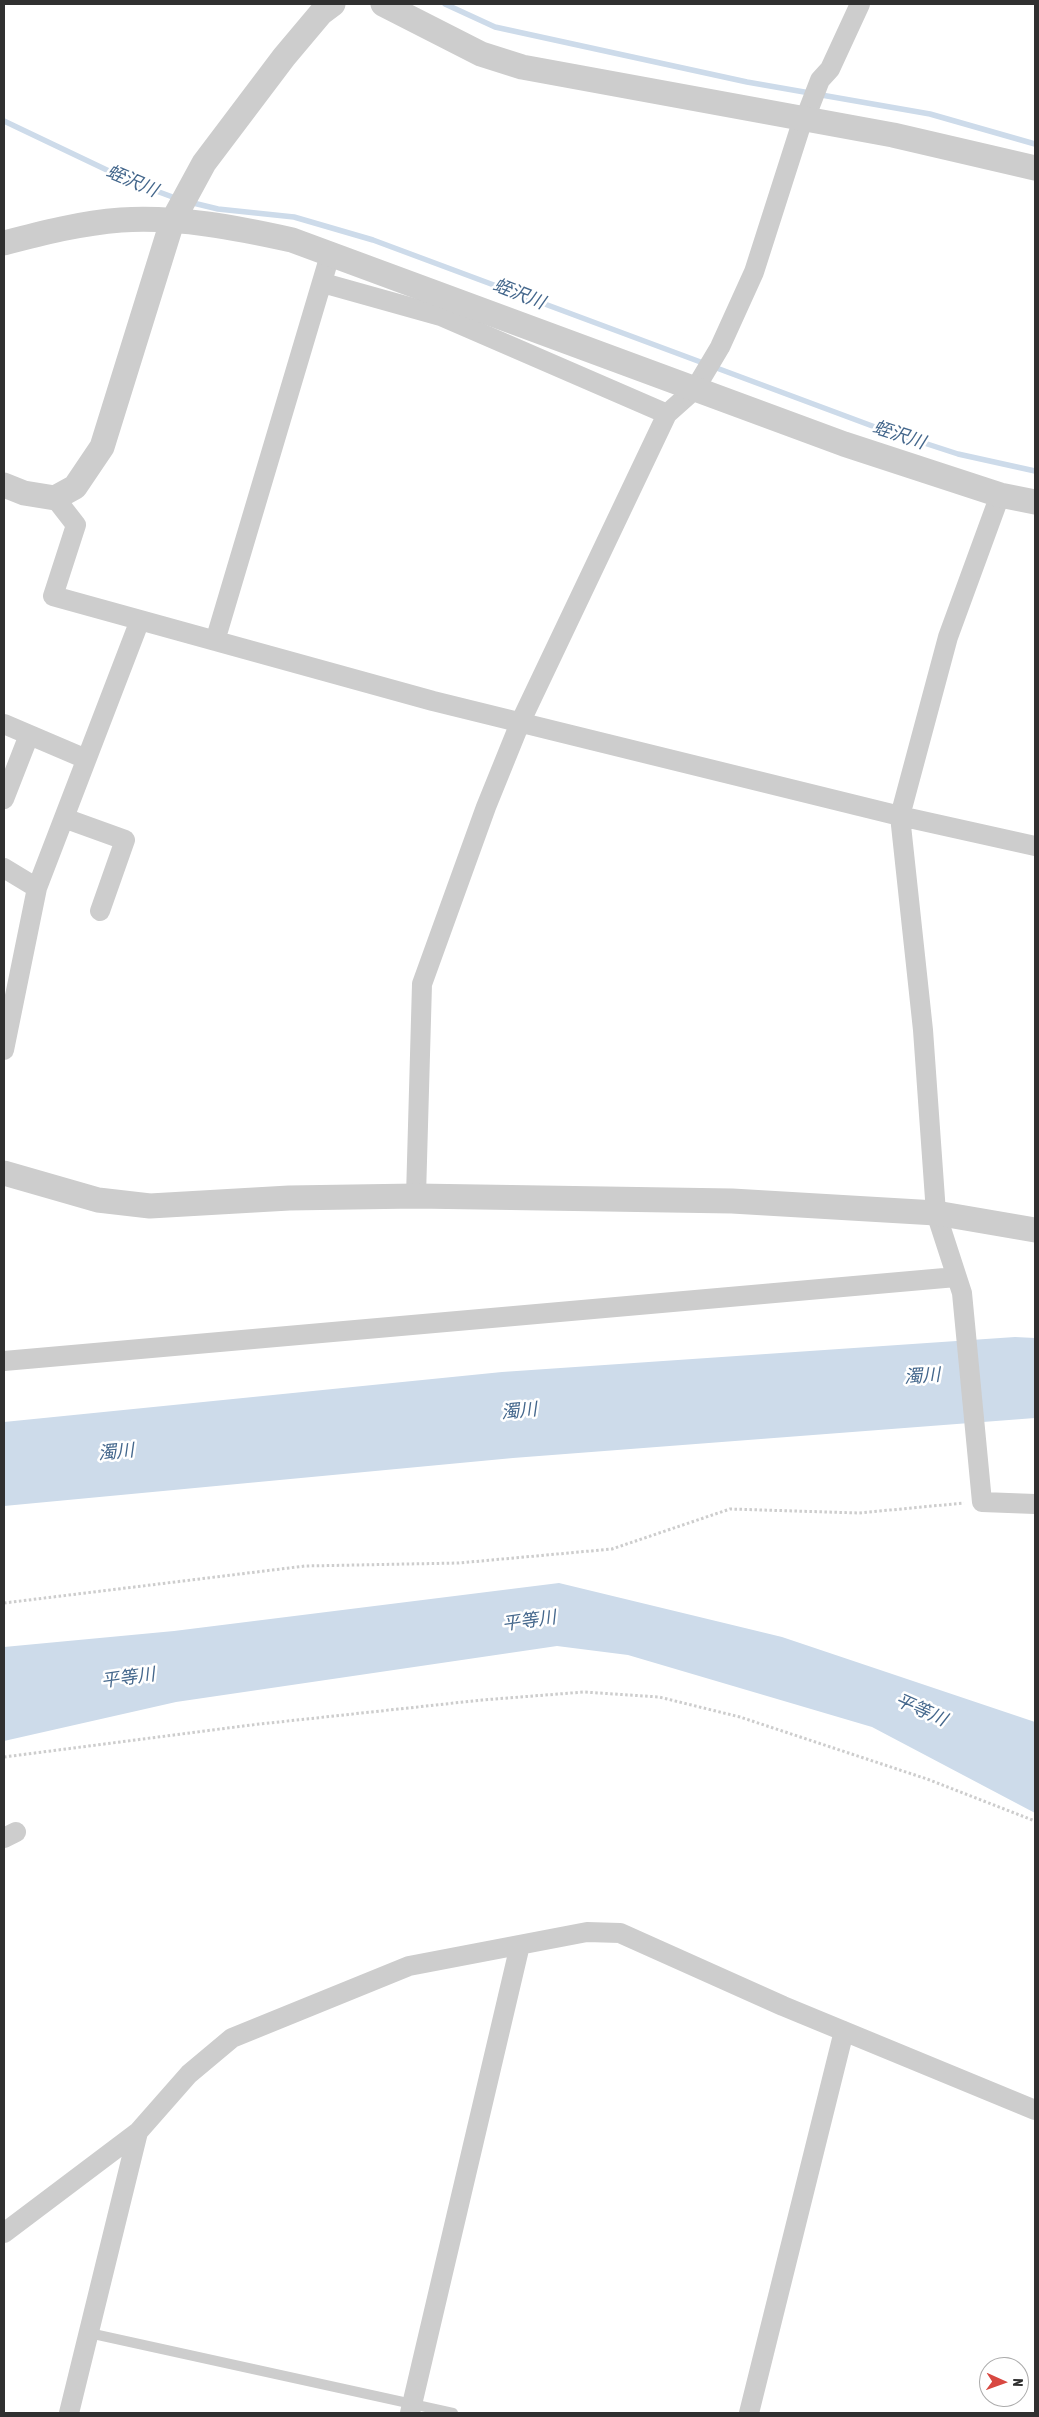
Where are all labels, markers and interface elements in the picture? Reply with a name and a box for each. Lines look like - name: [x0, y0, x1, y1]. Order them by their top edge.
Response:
- water label: 蛭沢川: [103, 161, 161, 201]
- water label: 蛭沢川: [490, 274, 548, 314]
- water label: 蛭沢川: [870, 416, 928, 454]
- water label: 濁川: [903, 1364, 941, 1388]
- water label: 濁川: [500, 1398, 538, 1424]
- water label: 濁川: [97, 1439, 135, 1465]
- water label: 平等川: [501, 1607, 557, 1635]
- water label: 平等川: [100, 1664, 156, 1692]
- water label: 平等川: [892, 1689, 950, 1731]
- north arrow: [979, 2357, 1029, 2407]
- text: N: [1010, 2378, 1026, 2387]

